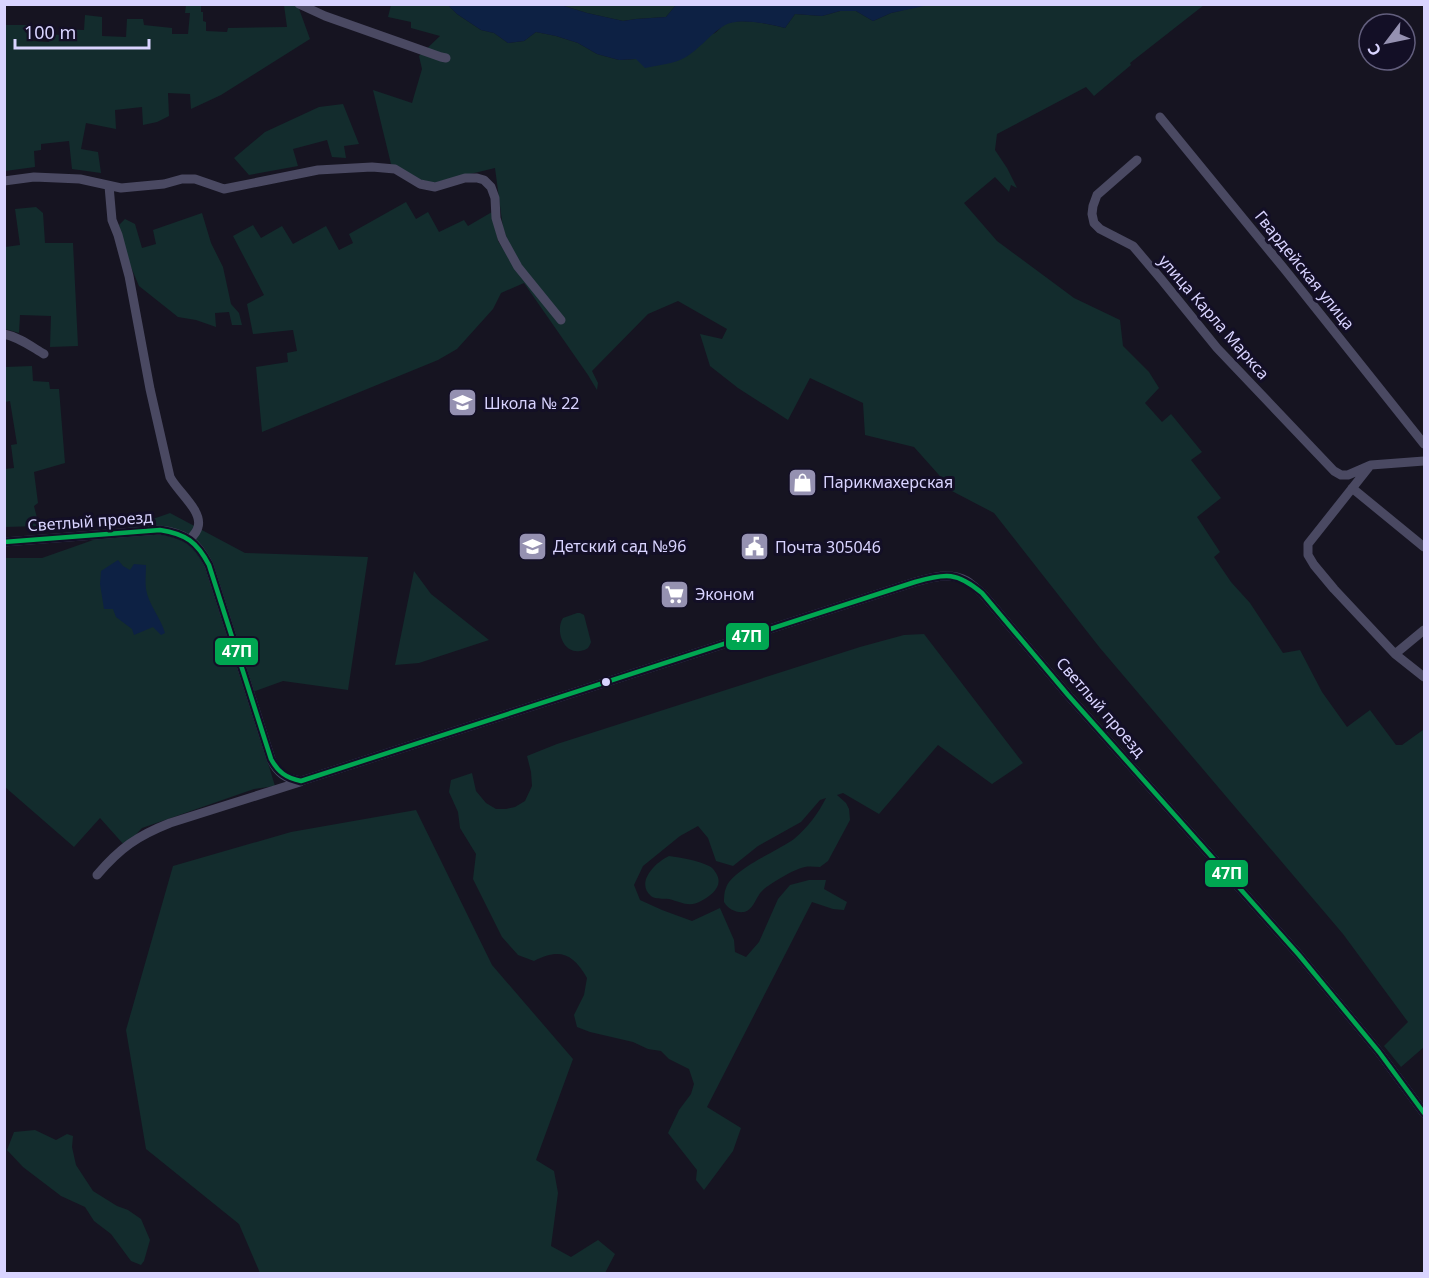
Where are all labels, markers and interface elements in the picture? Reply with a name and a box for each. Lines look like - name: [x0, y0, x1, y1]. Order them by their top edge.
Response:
- scale bar: [15, 12, 148, 50]
- north arrow: [1357, 12, 1417, 72]
- text: 100 m: [24, 20, 76, 44]
- text: С: [1362, 40, 1386, 60]
- street label: Гвардейская улица: [1250, 206, 1360, 334]
- street label: улица Карла Маркса: [1154, 250, 1274, 384]
- school or university icon: Школа № 22: [447, 387, 479, 419]
- place label: Школа № 22: [484, 392, 579, 414]
- shop icon: Парикмахерская: [786, 466, 818, 498]
- place label: Парикмахерская: [823, 471, 953, 493]
- street label: Светлый проезд: [26, 506, 154, 536]
- school or university icon: Детский сад №96: [516, 530, 548, 562]
- public building icon: Почта 305046: [738, 531, 770, 563]
- place label: Детский сад №96: [553, 535, 686, 557]
- place label: Почта 305046: [775, 536, 881, 558]
- supermarket icon: Эконом: [658, 578, 690, 610]
- place label: Эконом: [695, 583, 755, 605]
- line badge: 47П: [725, 622, 770, 651]
- text: 47П: [732, 625, 762, 647]
- line badge: 47П: [214, 637, 259, 666]
- text: 47П: [222, 640, 252, 662]
- street label: Светлый проезд: [1051, 652, 1151, 762]
- unlabelled marker: [600, 676, 612, 688]
- line badge: 47П: [1204, 859, 1249, 888]
- text: 47П: [1212, 862, 1242, 884]

